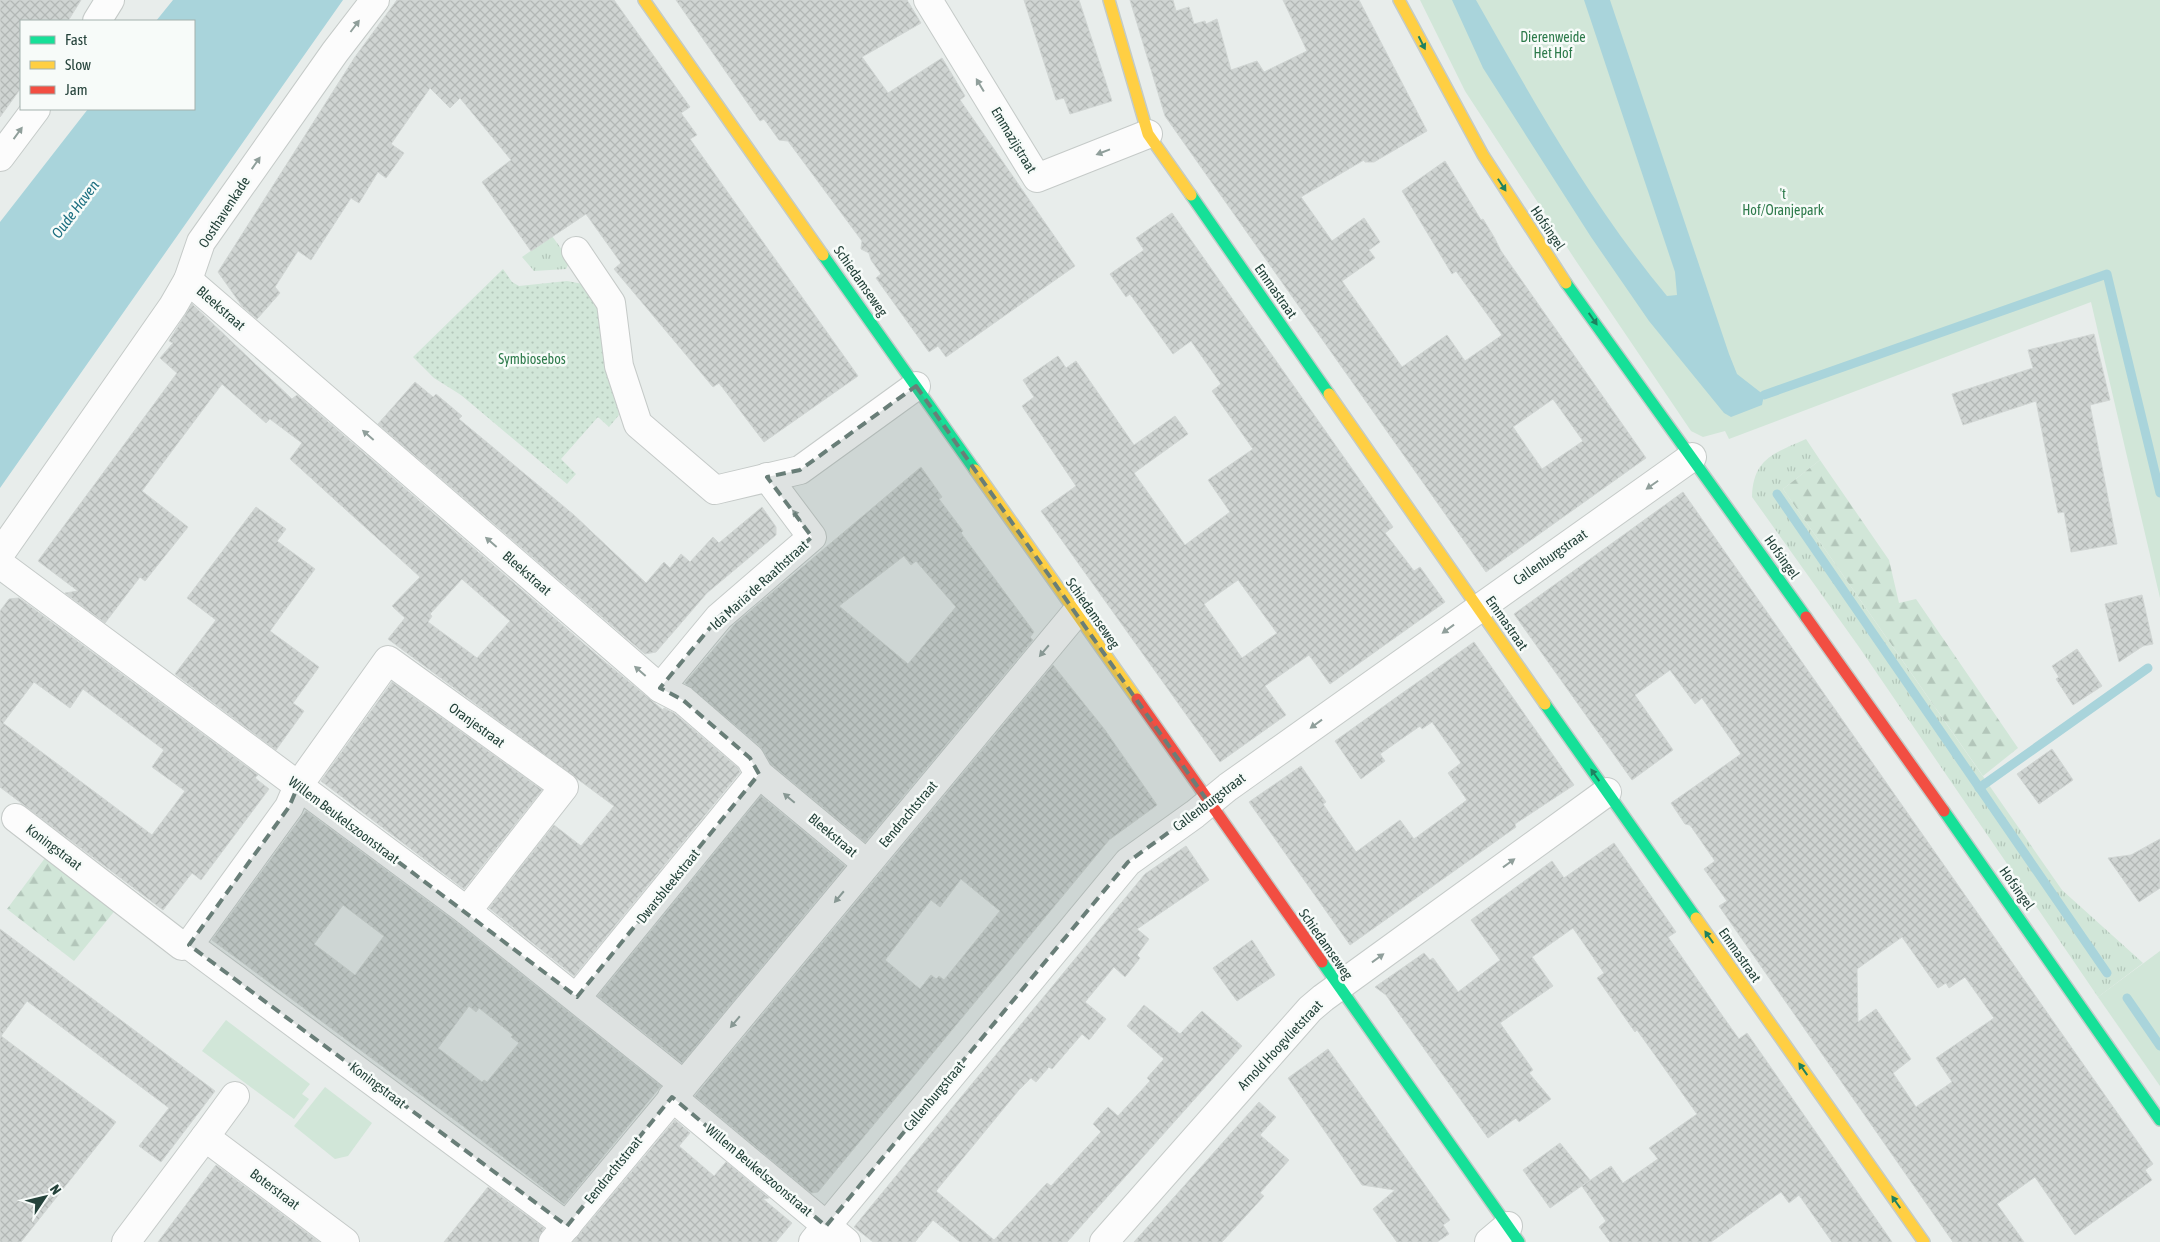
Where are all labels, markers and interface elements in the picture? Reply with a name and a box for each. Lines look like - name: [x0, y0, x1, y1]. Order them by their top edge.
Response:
- one-way arrow: [350, 19, 360, 33]
- legend: [20, 20, 195, 110]
- park label: Dierenweide Het Hof: [1520, 29, 1586, 61]
- text: Fast: [65, 31, 87, 48]
- one-way arrow: [1418, 36, 1426, 51]
- text: Slow: [65, 56, 91, 73]
- one-way arrow: [976, 78, 985, 91]
- text: Jam: [65, 81, 88, 98]
- street label: Emmazijstraat: [988, 104, 1040, 176]
- one-way arrow: [13, 126, 23, 140]
- one-way arrow: [1095, 148, 1110, 156]
- one-way arrow: [251, 156, 261, 170]
- street label: Oosthavenkade: [195, 173, 253, 251]
- water label: Oude Haven: [48, 177, 102, 241]
- one-way arrow: [1497, 178, 1506, 191]
- park label: 't Hof/Oranjepark: [1742, 186, 1824, 218]
- street label: Hofsingel: [1528, 203, 1569, 253]
- street label: Schiedamseweg: [831, 243, 891, 319]
- street label: Emmastraat: [1252, 261, 1300, 321]
- street label: Bleekstraat: [194, 283, 248, 333]
- one-way arrow: [1588, 313, 1598, 326]
- park label: Symbiosebos: [498, 351, 566, 367]
- one-way arrow: [362, 430, 375, 441]
- one-way arrow: [1646, 480, 1659, 490]
- one-way arrow: [791, 510, 802, 523]
- street label: Callenburgstraat: [1510, 526, 1590, 588]
- street label: Hofsingel: [1761, 532, 1803, 582]
- one-way arrow: [484, 536, 497, 547]
- street label: Ida Maria de Raathstraat: [707, 537, 811, 633]
- street label: Bleekstraat: [500, 548, 554, 598]
- street label: Schiedamseweg: [1063, 575, 1123, 651]
- street label: Emmastraat: [1483, 593, 1531, 653]
- one-way arrow: [1442, 624, 1455, 634]
- one-way arrow: [1038, 644, 1049, 657]
- one-way arrow: [635, 665, 647, 677]
- street label: Oranjestraat: [446, 699, 508, 751]
- one-way arrow: [1310, 719, 1323, 729]
- one-way arrow: [1590, 768, 1600, 782]
- street label: Callenburgstraat: [1170, 770, 1248, 834]
- street label: Willem Beukelszoonstraat: [286, 773, 402, 867]
- street label: Eendrachtstraat: [876, 777, 940, 851]
- one-way arrow: [782, 793, 795, 804]
- street label: Bleekstraat: [805, 810, 861, 860]
- street label: Koningstraat: [23, 821, 85, 873]
- street label: Dwarsbleekstraat: [633, 846, 703, 926]
- one-way arrow: [1502, 858, 1516, 868]
- street label: Hofsingel: [1996, 863, 2038, 913]
- one-way arrow: [833, 890, 844, 903]
- street label: Schiedamseweg: [1296, 906, 1356, 982]
- street label: Emmastraat: [1716, 925, 1764, 985]
- one-way arrow: [1704, 930, 1714, 943]
- one-way arrow: [1371, 953, 1384, 964]
- street label: Arnold Hoogvlietstraat: [1234, 997, 1326, 1093]
- one-way arrow: [729, 1015, 740, 1028]
- street label: Callenburgstraat: [900, 1058, 968, 1134]
- street label: Koningstraat: [347, 1059, 409, 1111]
- one-way arrow: [1798, 1063, 1808, 1076]
- street label: Willem Beukelszoonstraat: [702, 1121, 816, 1219]
- street label: Eendrachtstraat: [581, 1133, 645, 1207]
- street label: Boterstraat: [247, 1165, 303, 1213]
- north arrow: [20, 1172, 70, 1222]
- text: N: [47, 1182, 65, 1198]
- one-way arrow: [1891, 1195, 1901, 1209]

